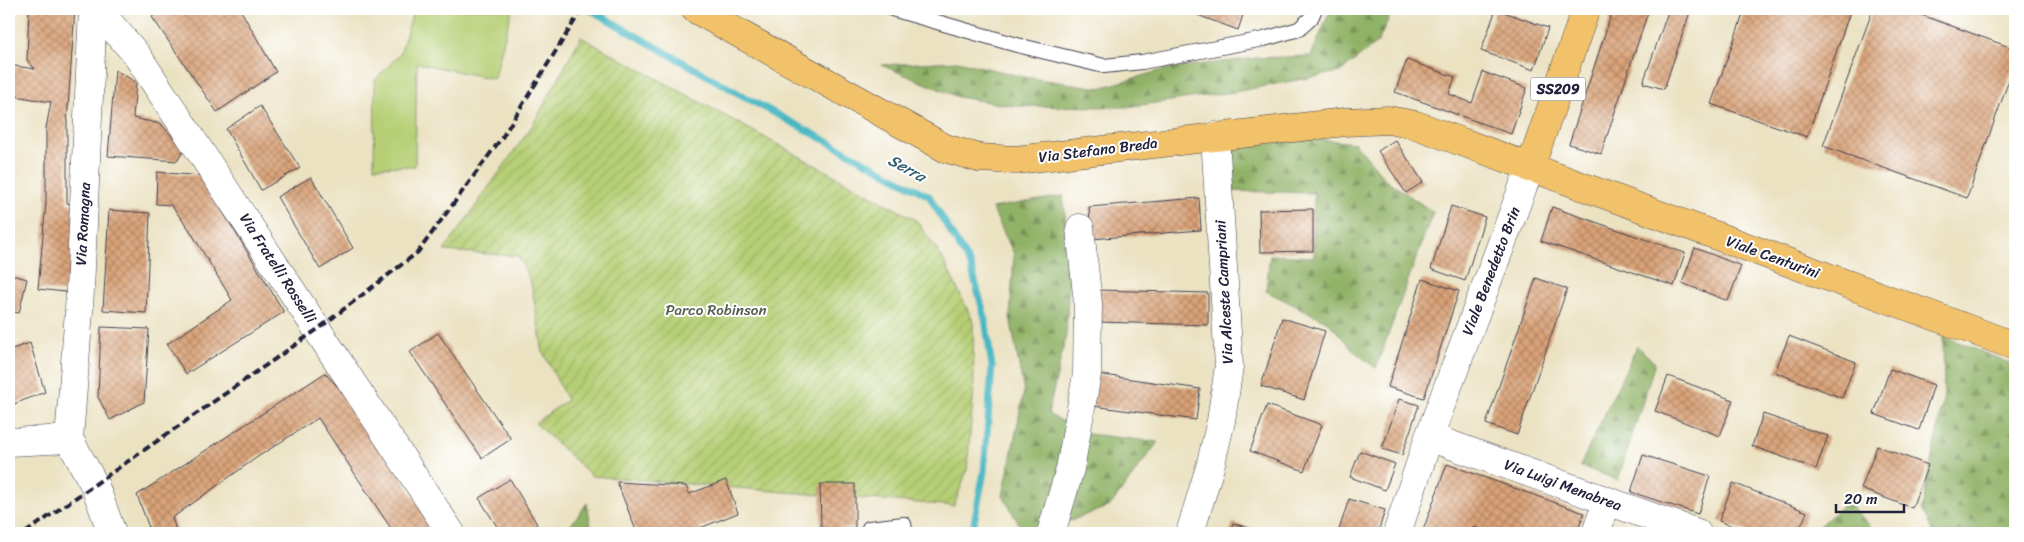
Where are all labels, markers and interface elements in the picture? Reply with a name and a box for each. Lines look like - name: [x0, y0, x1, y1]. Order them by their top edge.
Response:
- road number: SS209: [1530, 78, 1586, 100]
- street label: Via Stefano Breda: [1037, 130, 1159, 170]
- water label: Serra: [883, 146, 933, 191]
- street label: Via Romagna: [68, 181, 98, 266]
- street label: Viale Benedetto Brin: [1454, 203, 1528, 339]
- street label: Via Fratelli Rosselli: [232, 208, 324, 329]
- street label: Via Alceste Campriani: [1207, 219, 1241, 365]
- street label: Viale Centurini: [1723, 228, 1824, 286]
- park label: Parco Robinson: [665, 297, 767, 323]
- street label: Via Luigi Menabrea: [1500, 452, 1626, 519]
- scale bar: [1836, 482, 1904, 514]
- text: 20 m: [1844, 486, 1878, 512]

